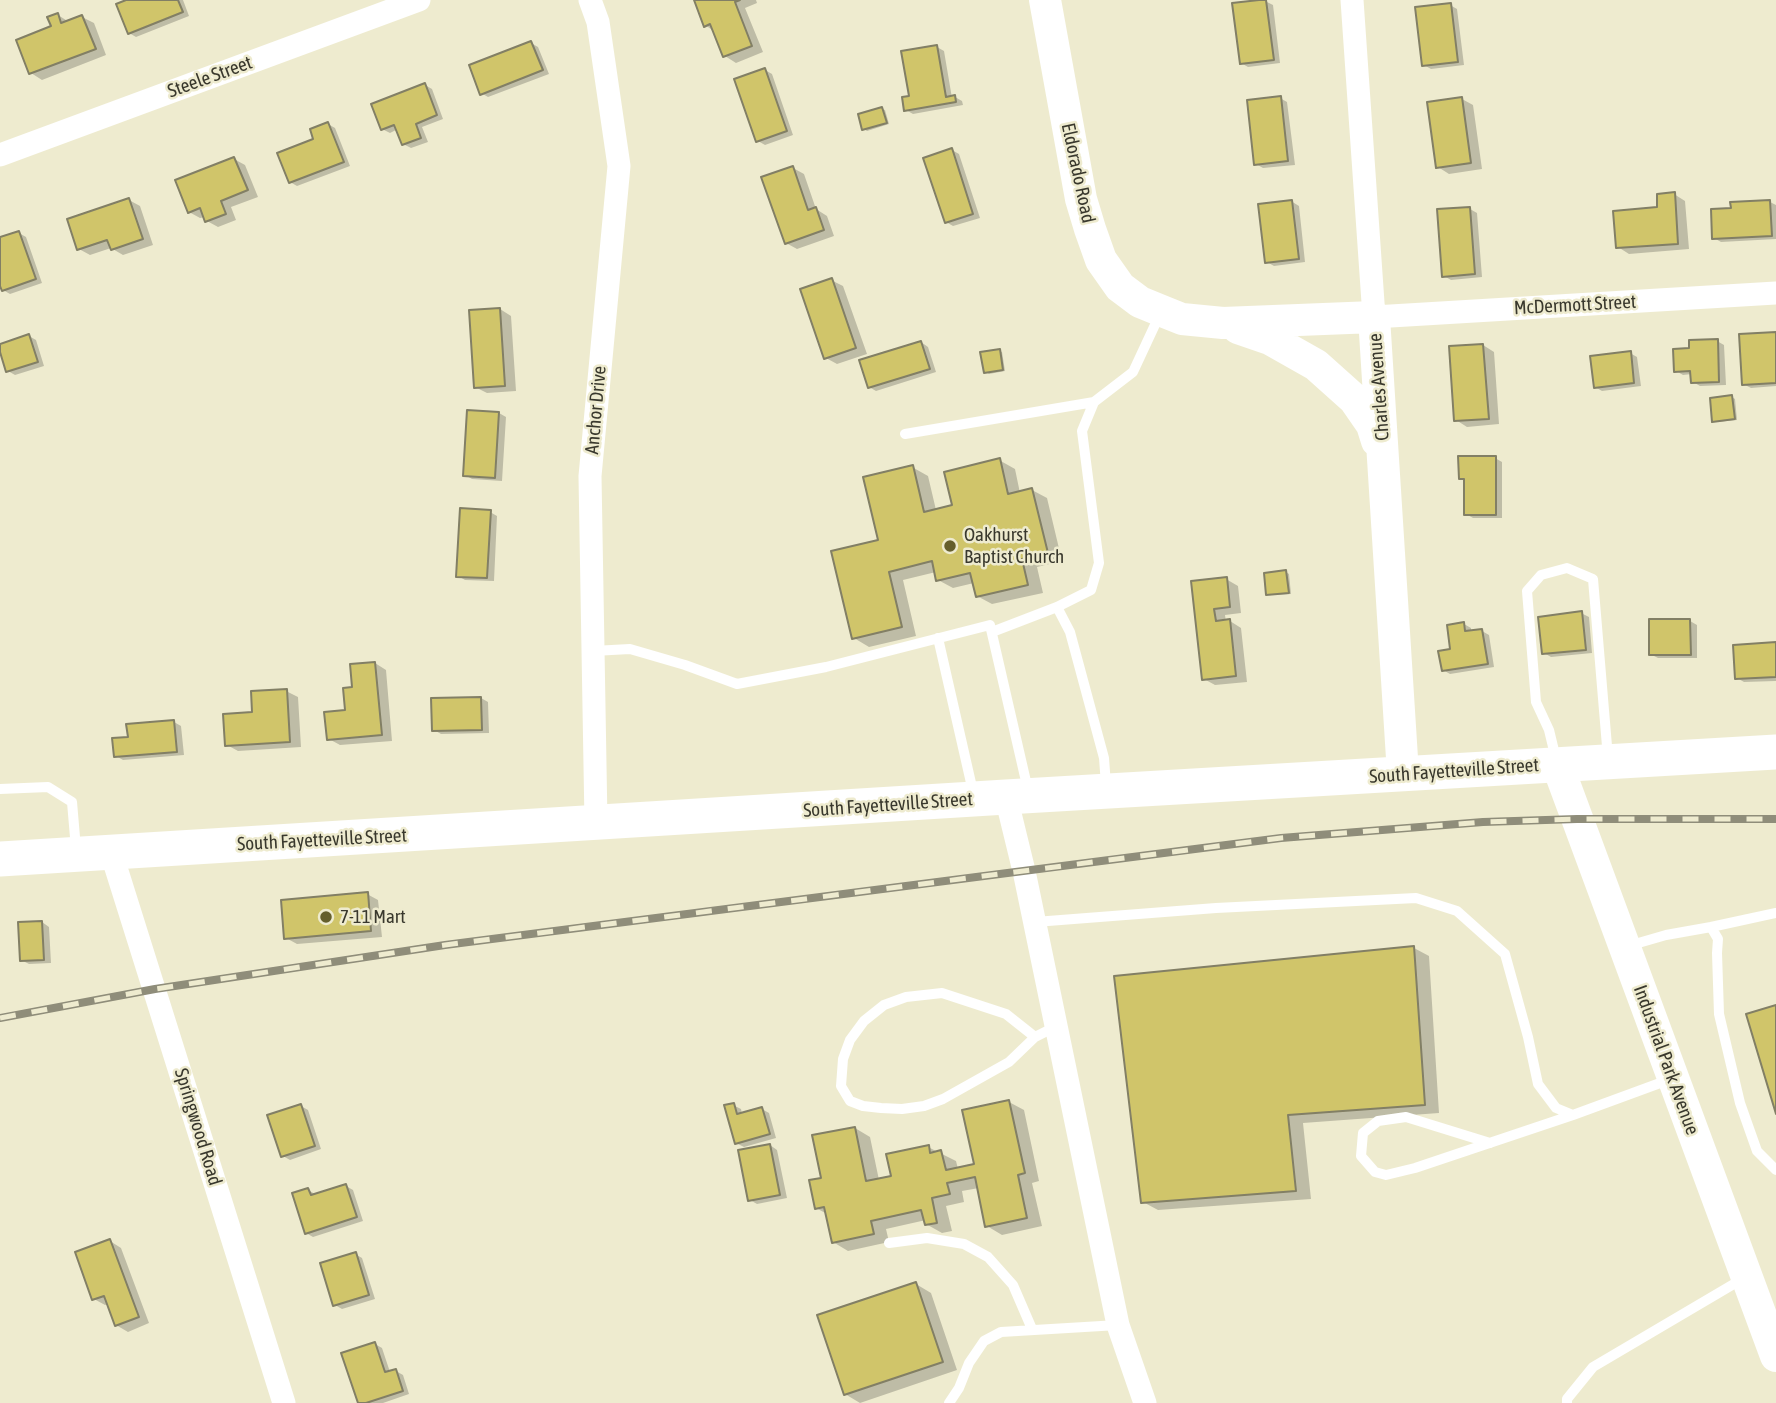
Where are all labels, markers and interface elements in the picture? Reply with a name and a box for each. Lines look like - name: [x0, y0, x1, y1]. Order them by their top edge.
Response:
- street label: Steele Street: [165, 51, 255, 103]
- street label: Eldorado Road: [1056, 121, 1100, 225]
- street label: McDermott Street: [1513, 290, 1637, 320]
- street label: Charles Avenue: [1364, 333, 1394, 441]
- street label: Anchor Drive: [581, 365, 611, 455]
- place label: Oakhurst Baptist Church: [964, 524, 1064, 568]
- marker: Oakhurst Baptist Church: [942, 538, 958, 554]
- street label: South Fayetteville Street: [1368, 754, 1540, 788]
- street label: South Fayetteville Street: [802, 788, 974, 822]
- street label: South Fayetteville Street: [237, 824, 407, 856]
- place label: 7-11 Mart: [340, 906, 406, 928]
- marker: 7-11 Mart: [318, 909, 334, 925]
- street label: Industrial Park Avenue: [1628, 982, 1704, 1138]
- street label: Springwood Road: [169, 1066, 227, 1188]

